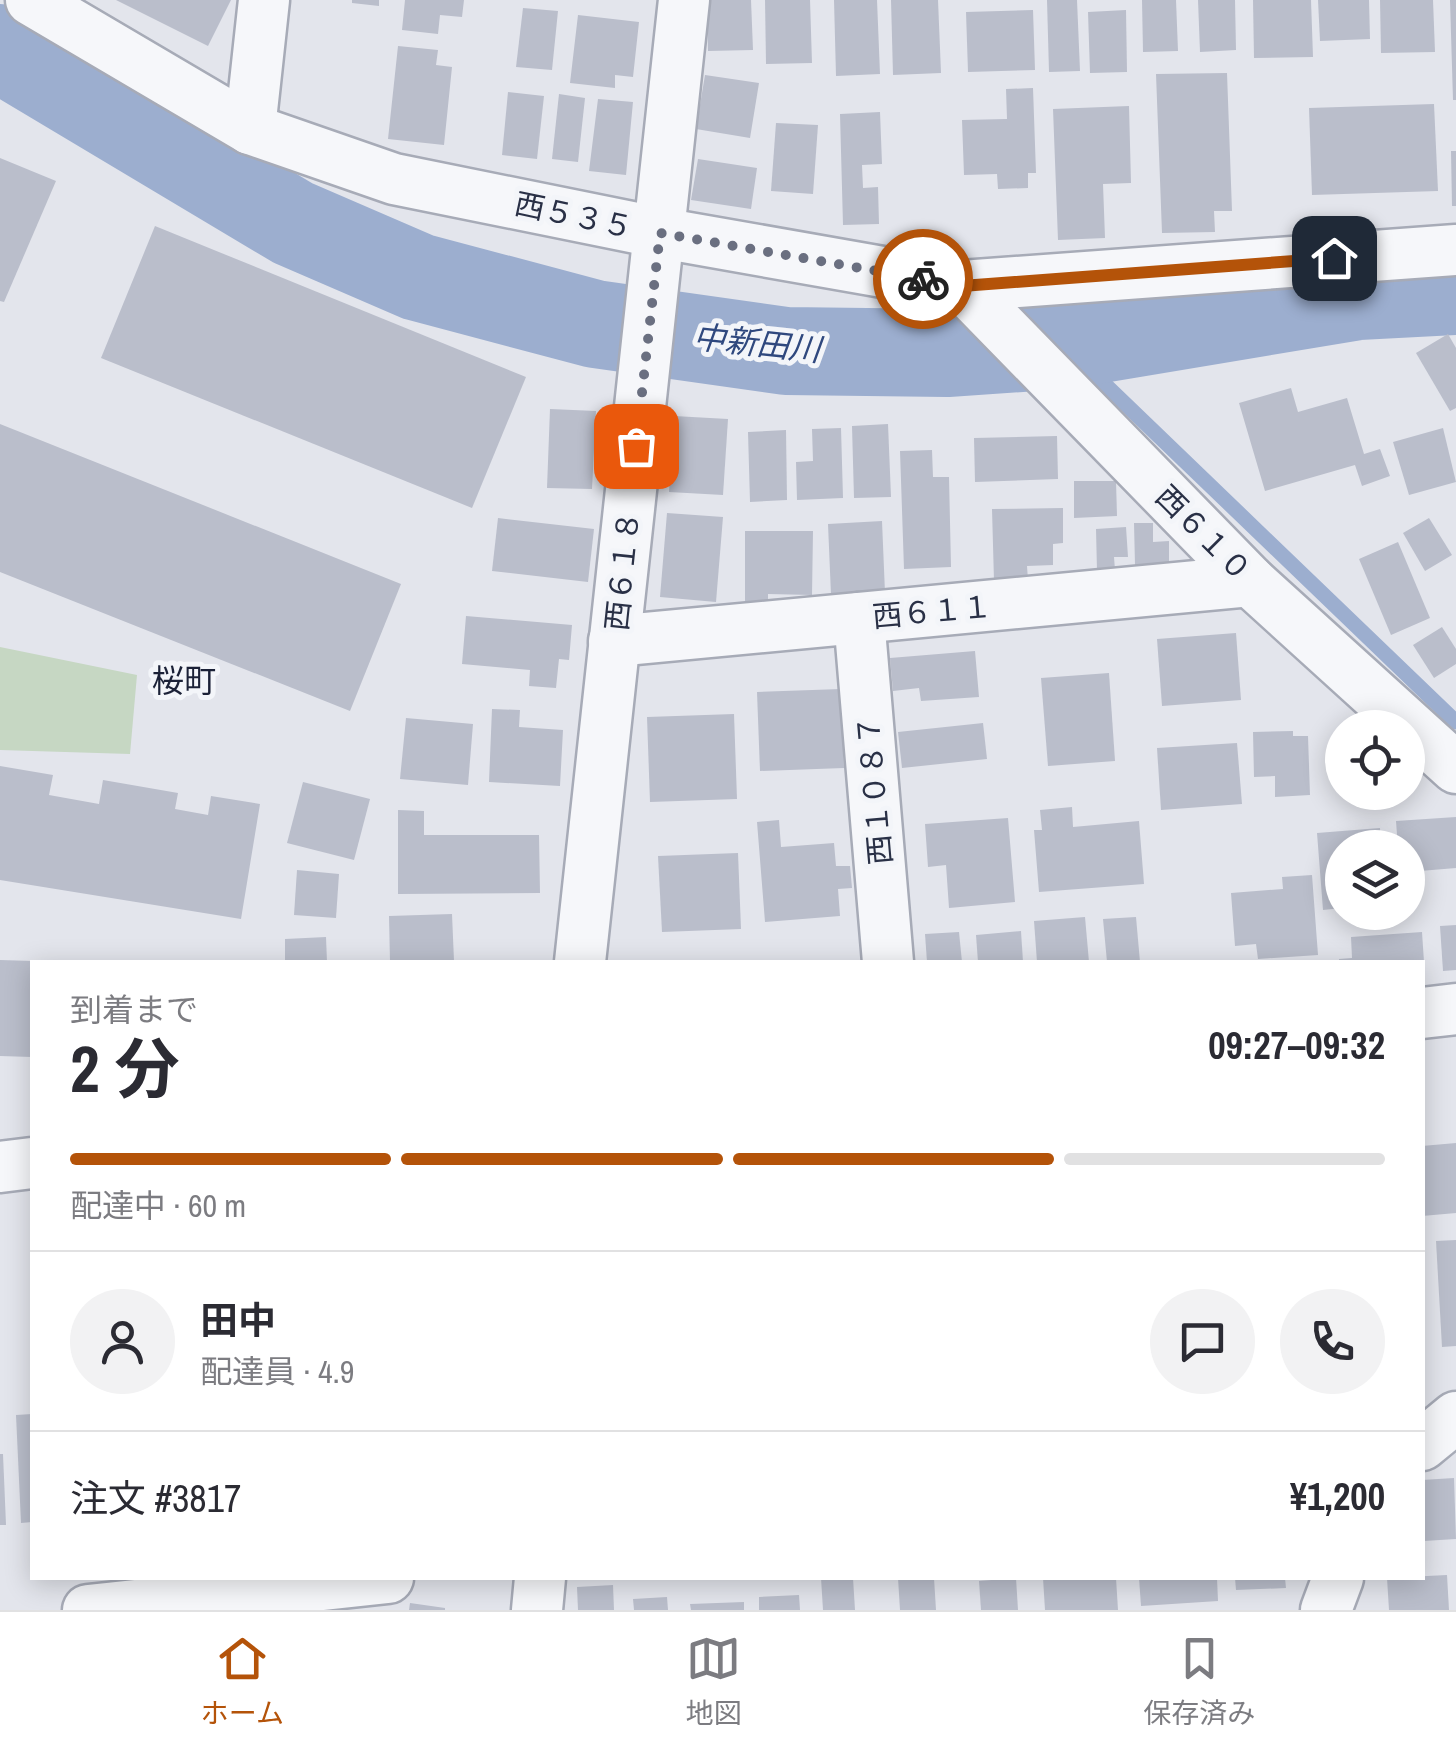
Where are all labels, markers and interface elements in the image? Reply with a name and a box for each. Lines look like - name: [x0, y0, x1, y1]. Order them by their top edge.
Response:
- street label: 西５３５: [511, 183, 637, 247]
- pin: [1292, 216, 1377, 301]
- courier: [873, 229, 973, 329]
- icon: home: [1307, 231, 1362, 286]
- icon: bike: [896, 252, 951, 307]
- water label: 中新田川: [691, 315, 826, 371]
- pin: [594, 404, 679, 489]
- icon: bag: [609, 419, 664, 474]
- street label: 西６１０: [1147, 476, 1261, 590]
- street label: 西６１８: [596, 509, 648, 633]
- street label: 西６１１: [870, 586, 994, 636]
- district label: 桜町: [152, 659, 216, 702]
- map controls: [1325, 710, 1425, 930]
- button: locate: [1325, 710, 1425, 810]
- street label: 西１０８７: [848, 714, 900, 866]
- button: layers: [1325, 830, 1425, 930]
- text: 到着まで: [70, 988, 198, 1031]
- text: 09:27–09:32: [1208, 1020, 1385, 1071]
- text: 2 分: [70, 1025, 179, 1112]
- text: 配達中 · 60 m: [70, 1184, 246, 1227]
- button: person: [70, 1289, 175, 1394]
- button: chat: [1150, 1289, 1255, 1394]
- button: phone: [1280, 1289, 1385, 1394]
- text: 田中: [200, 1295, 276, 1346]
- text: 配達員 · 4.9: [200, 1350, 354, 1393]
- text: ¥1,200: [1290, 1471, 1385, 1522]
- text: 注文 #3817: [70, 1473, 241, 1524]
- tab: ホーム: [201, 1631, 284, 1732]
- tab: 地図: [686, 1631, 742, 1732]
- tab: 保存済み: [1143, 1631, 1255, 1732]

